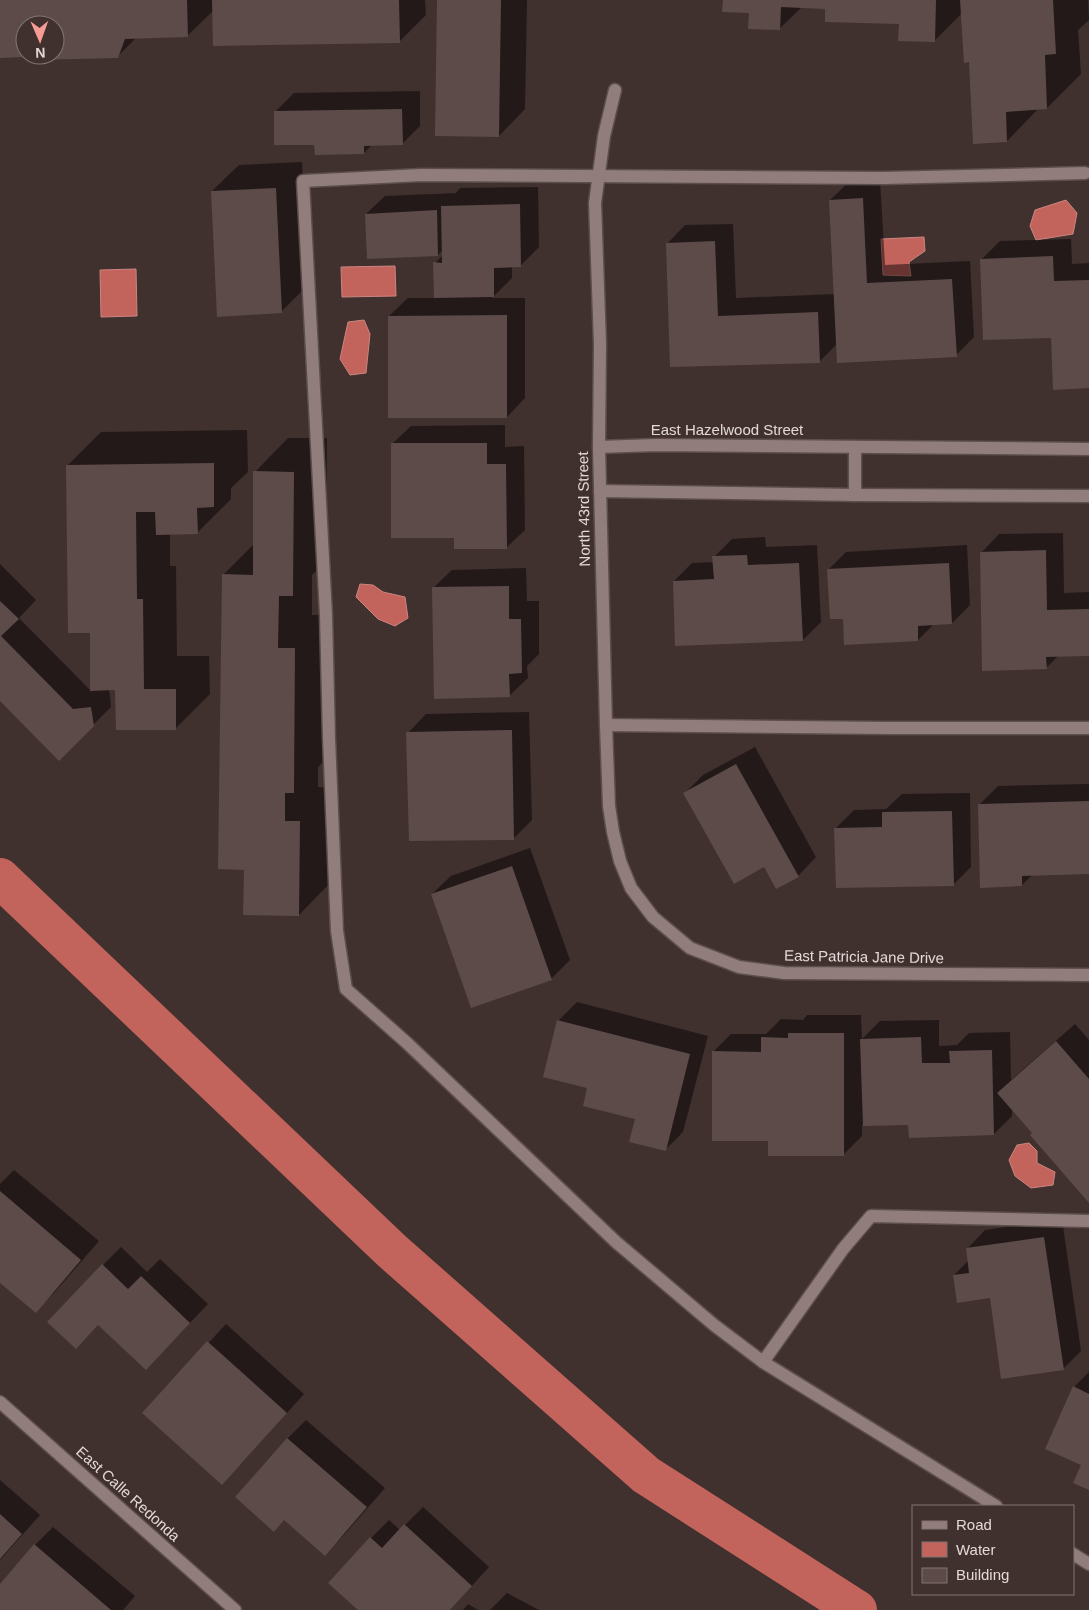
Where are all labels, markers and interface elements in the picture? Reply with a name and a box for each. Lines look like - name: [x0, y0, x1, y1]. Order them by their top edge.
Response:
- north arrow: [15, 15, 65, 65]
- text: N: [35, 45, 46, 61]
- street label: East Hazelwood Street: [651, 421, 804, 438]
- street label: North 43rd Street: [574, 451, 593, 567]
- street label: East Patricia Jane Drive: [784, 947, 944, 966]
- street label: East Calle Redonda: [73, 1443, 184, 1545]
- legend: [912, 1505, 1074, 1595]
- text: Road: [956, 1516, 992, 1533]
- text: Water: [956, 1541, 995, 1558]
- text: Building: [956, 1566, 1009, 1583]

